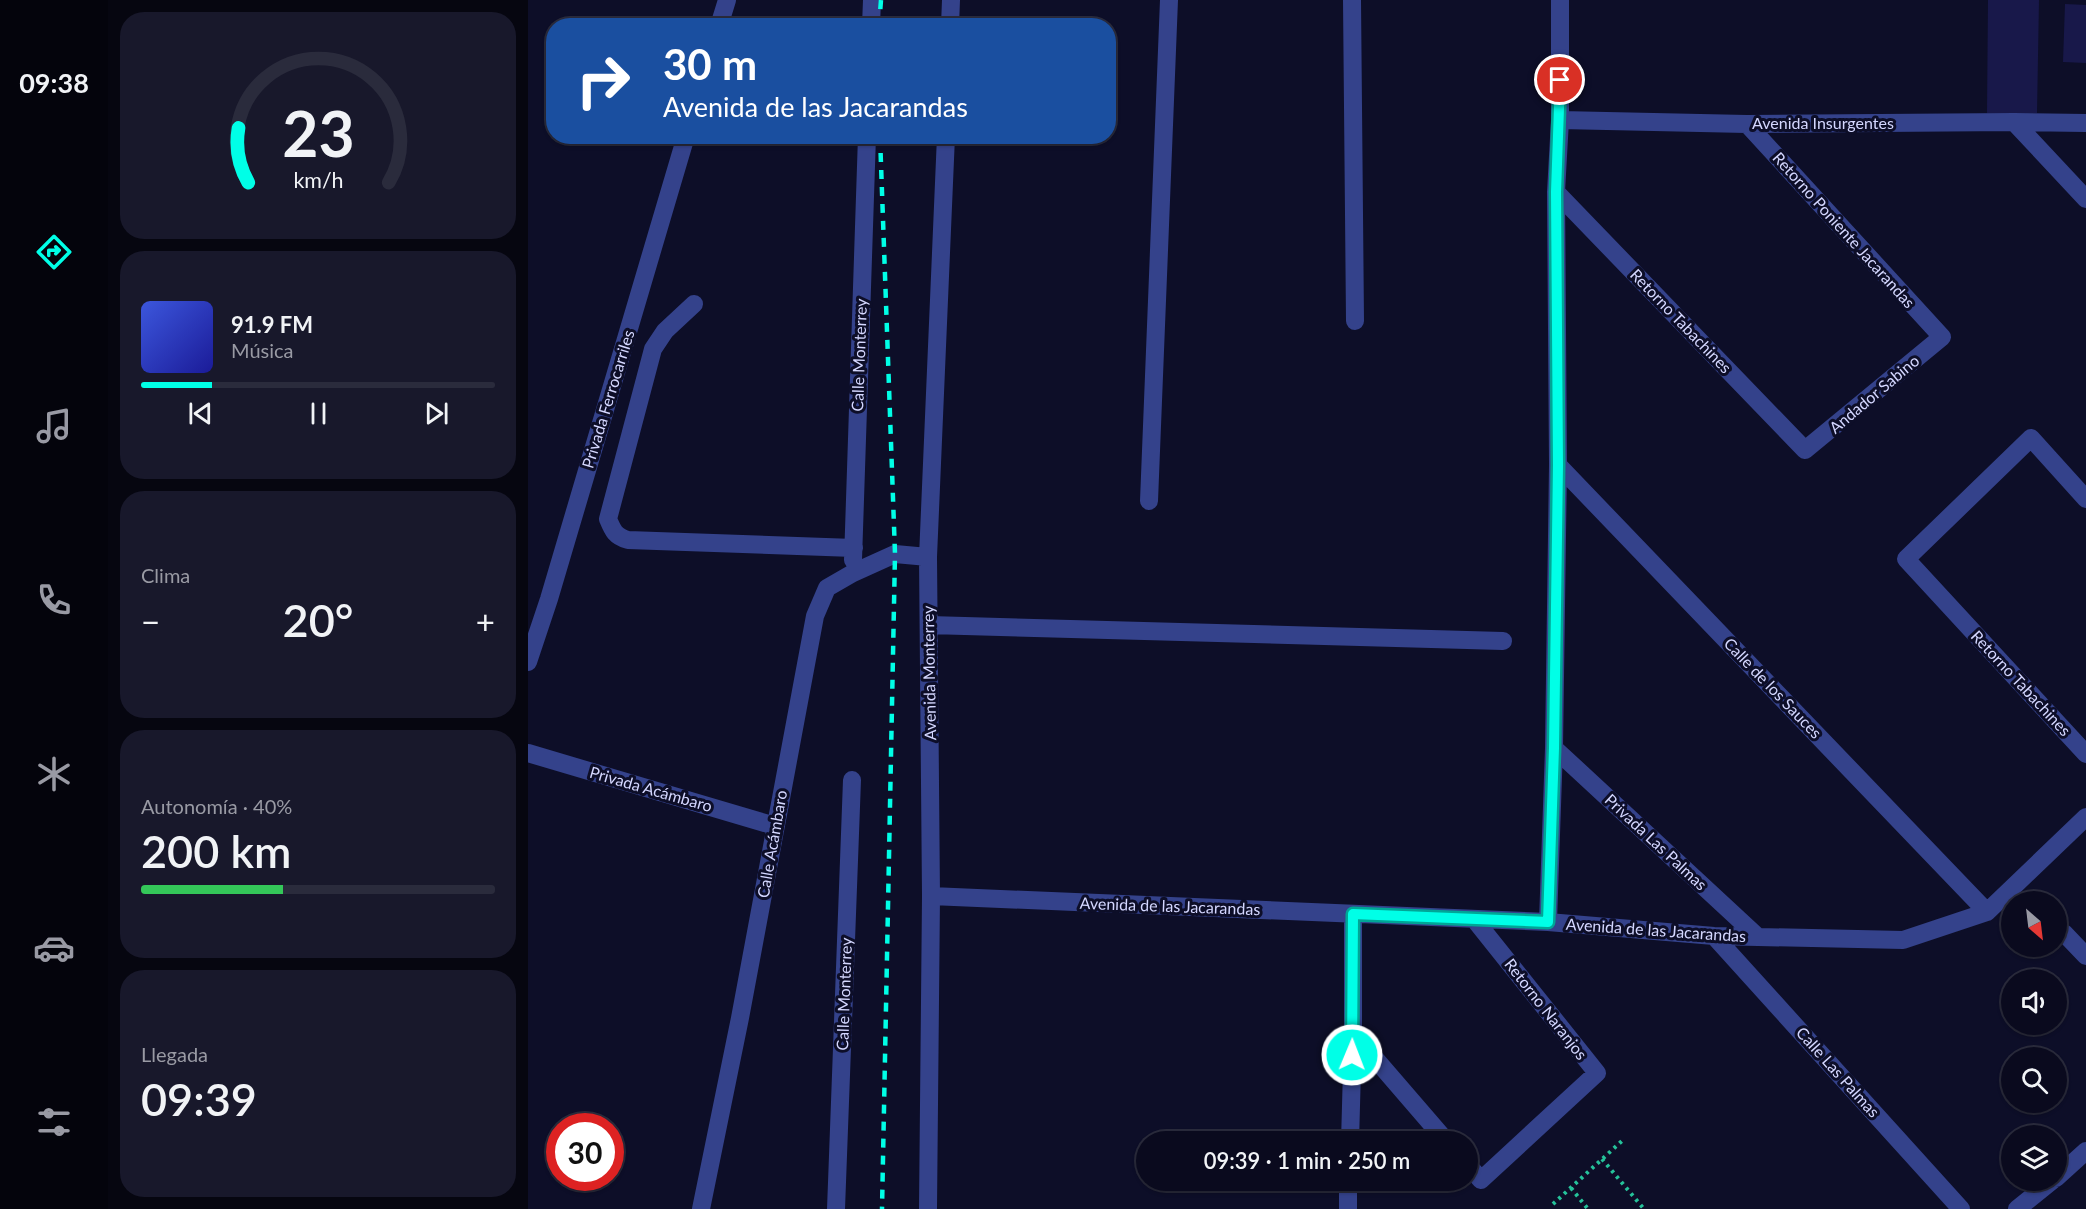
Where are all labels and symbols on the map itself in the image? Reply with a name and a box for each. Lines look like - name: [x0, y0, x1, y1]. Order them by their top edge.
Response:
- pin: [1534, 54, 1585, 105]
- street label: Avenida Insurgentes: [1752, 113, 1894, 132]
- street label: Retorno Poniente Jacarandas: [1769, 148, 1919, 312]
- street label: Retorno Tabachines: [1627, 265, 1736, 377]
- street label: Calle Monterrey: [847, 297, 870, 412]
- street label: Privada Ferrocarriles: [577, 327, 638, 470]
- street label: Andador Sabino: [1825, 350, 1923, 437]
- street label: Avenida Monterrey: [918, 605, 939, 741]
- street label: Retorno Tabachines: [1968, 626, 2075, 739]
- street label: Calle de los Sauces: [1721, 633, 1826, 742]
- street label: Privada Acámbaro: [588, 762, 715, 815]
- street label: Calle Acámbaro: [753, 789, 790, 899]
- street label: Privada Las Palmas: [1601, 790, 1711, 894]
- north arrow: [2001, 891, 2067, 957]
- street label: Avenida de las Jacarandas: [1079, 893, 1261, 918]
- street label: Avenida de las Jacarandas: [1565, 914, 1747, 945]
- street label: Calle Monterrey: [832, 936, 855, 1051]
- street label: Retorno Naranjos: [1501, 954, 1592, 1063]
- position arrow: [1320, 1023, 1384, 1087]
- street label: Calle Las Palmas: [1793, 1023, 1884, 1121]
- speed limit sign: 30: [546, 1113, 624, 1191]

